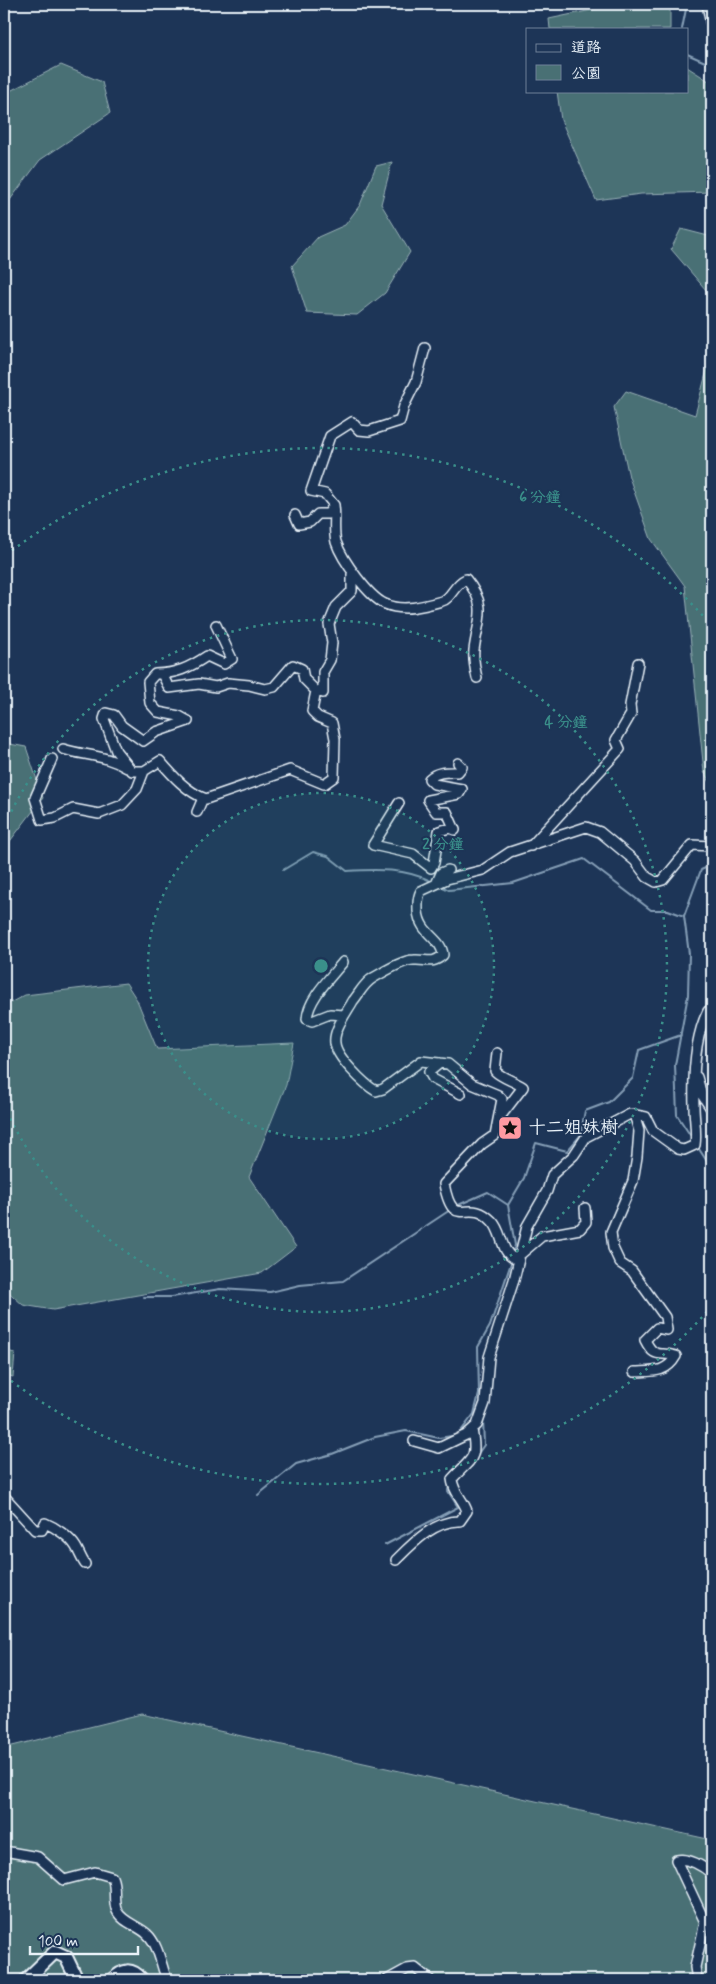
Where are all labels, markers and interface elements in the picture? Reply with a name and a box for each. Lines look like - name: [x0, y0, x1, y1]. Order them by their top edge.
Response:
- legend: [526, 28, 688, 92]
- text: 道路: [571, 38, 601, 58]
- text: 公園: [571, 64, 601, 84]
- text: 6 分鐘: [519, 488, 561, 508]
- text: 4 分鐘: [545, 713, 587, 733]
- text: 2 分鐘: [422, 835, 464, 855]
- centre of rings: [312, 957, 330, 975]
- place icon: 十二姐妹樹: [497, 1115, 523, 1141]
- place label: 十二姐妹樹: [528, 1116, 618, 1140]
- scale bar: [30, 1924, 138, 1956]
- text: 100 m: [38, 1932, 78, 1952]

